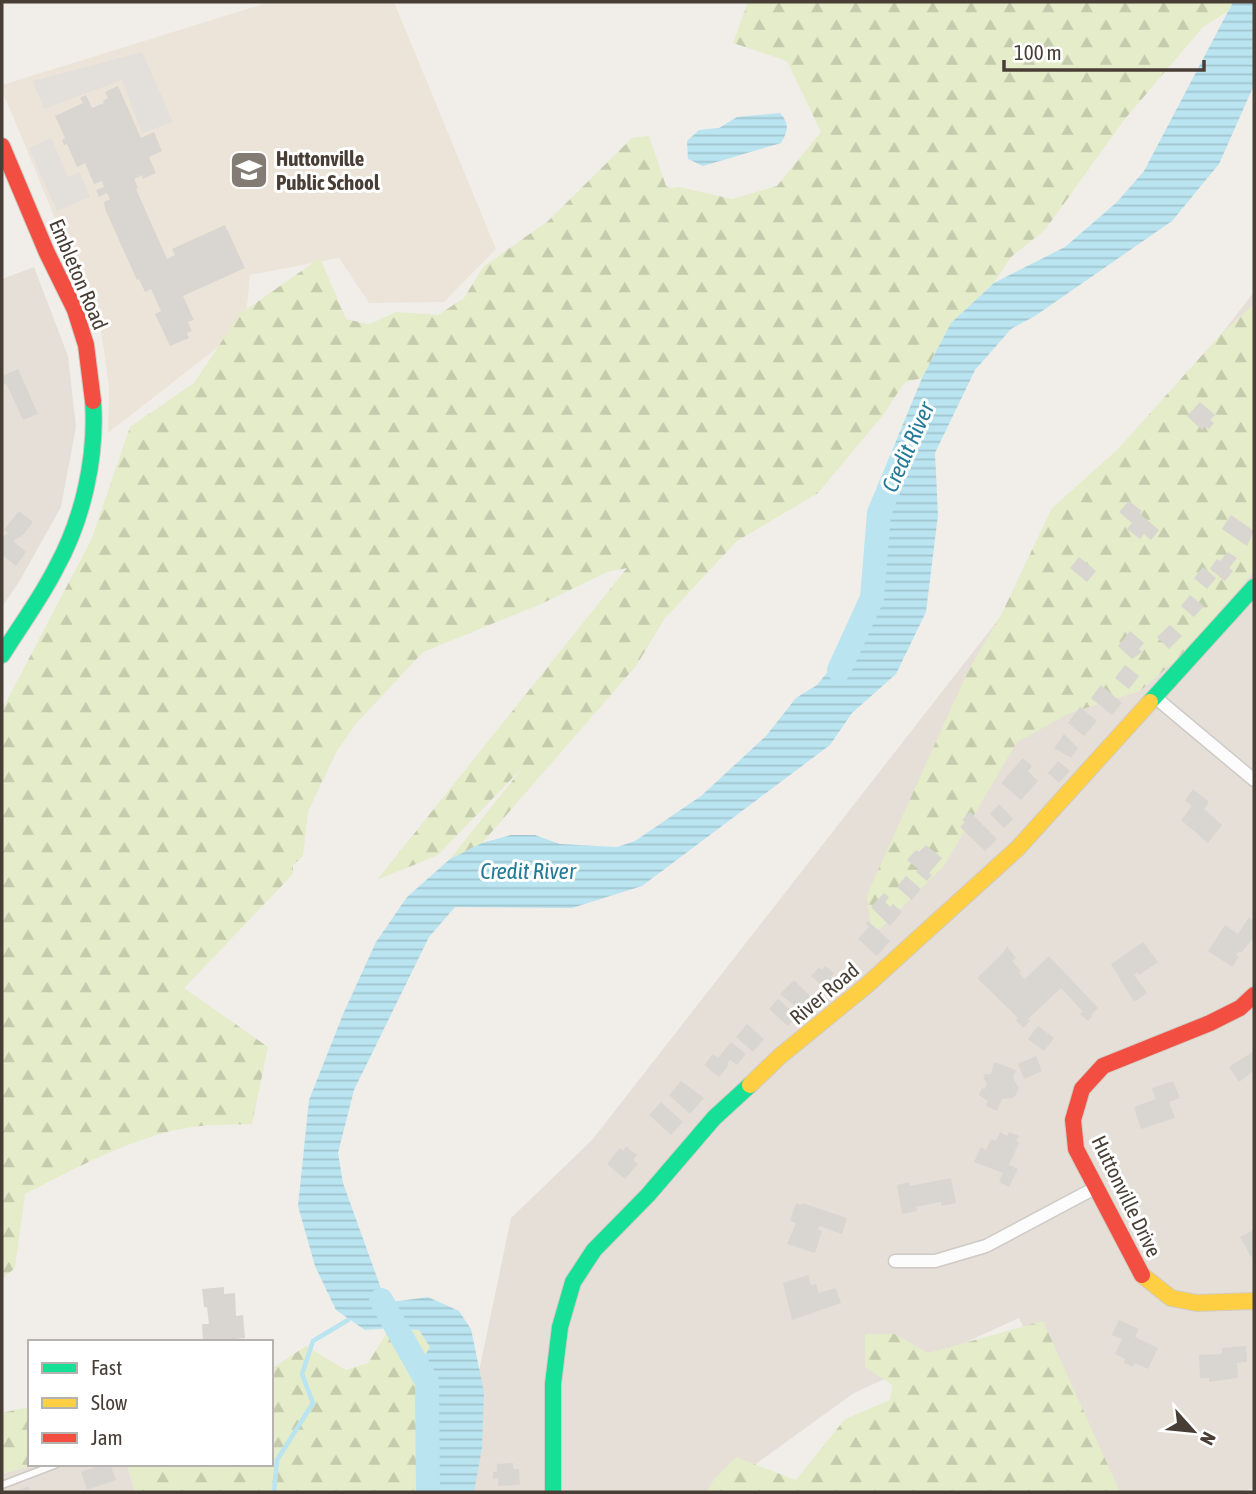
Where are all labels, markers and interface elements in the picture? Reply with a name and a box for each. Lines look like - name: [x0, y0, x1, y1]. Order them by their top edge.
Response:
- scale bar: [1004, 28, 1204, 72]
- text: 100 m: [1014, 40, 1062, 64]
- place label: Huttonville Public School: [276, 146, 380, 194]
- school or university icon: Huttonville Public School: [228, 149, 270, 191]
- street label: Embleton Road: [45, 215, 113, 333]
- water label: Credit River: [877, 397, 940, 496]
- water label: Credit River: [480, 858, 577, 884]
- street label: River Road: [785, 957, 863, 1029]
- street label: Huttonville Drive: [1087, 1131, 1167, 1261]
- legend: [28, 1340, 273, 1466]
- text: Fast: [91, 1355, 122, 1379]
- text: Slow: [91, 1390, 128, 1414]
- north arrow: [1158, 1396, 1228, 1466]
- text: Jam: [91, 1425, 123, 1449]
- text: N: [1196, 1429, 1220, 1449]

